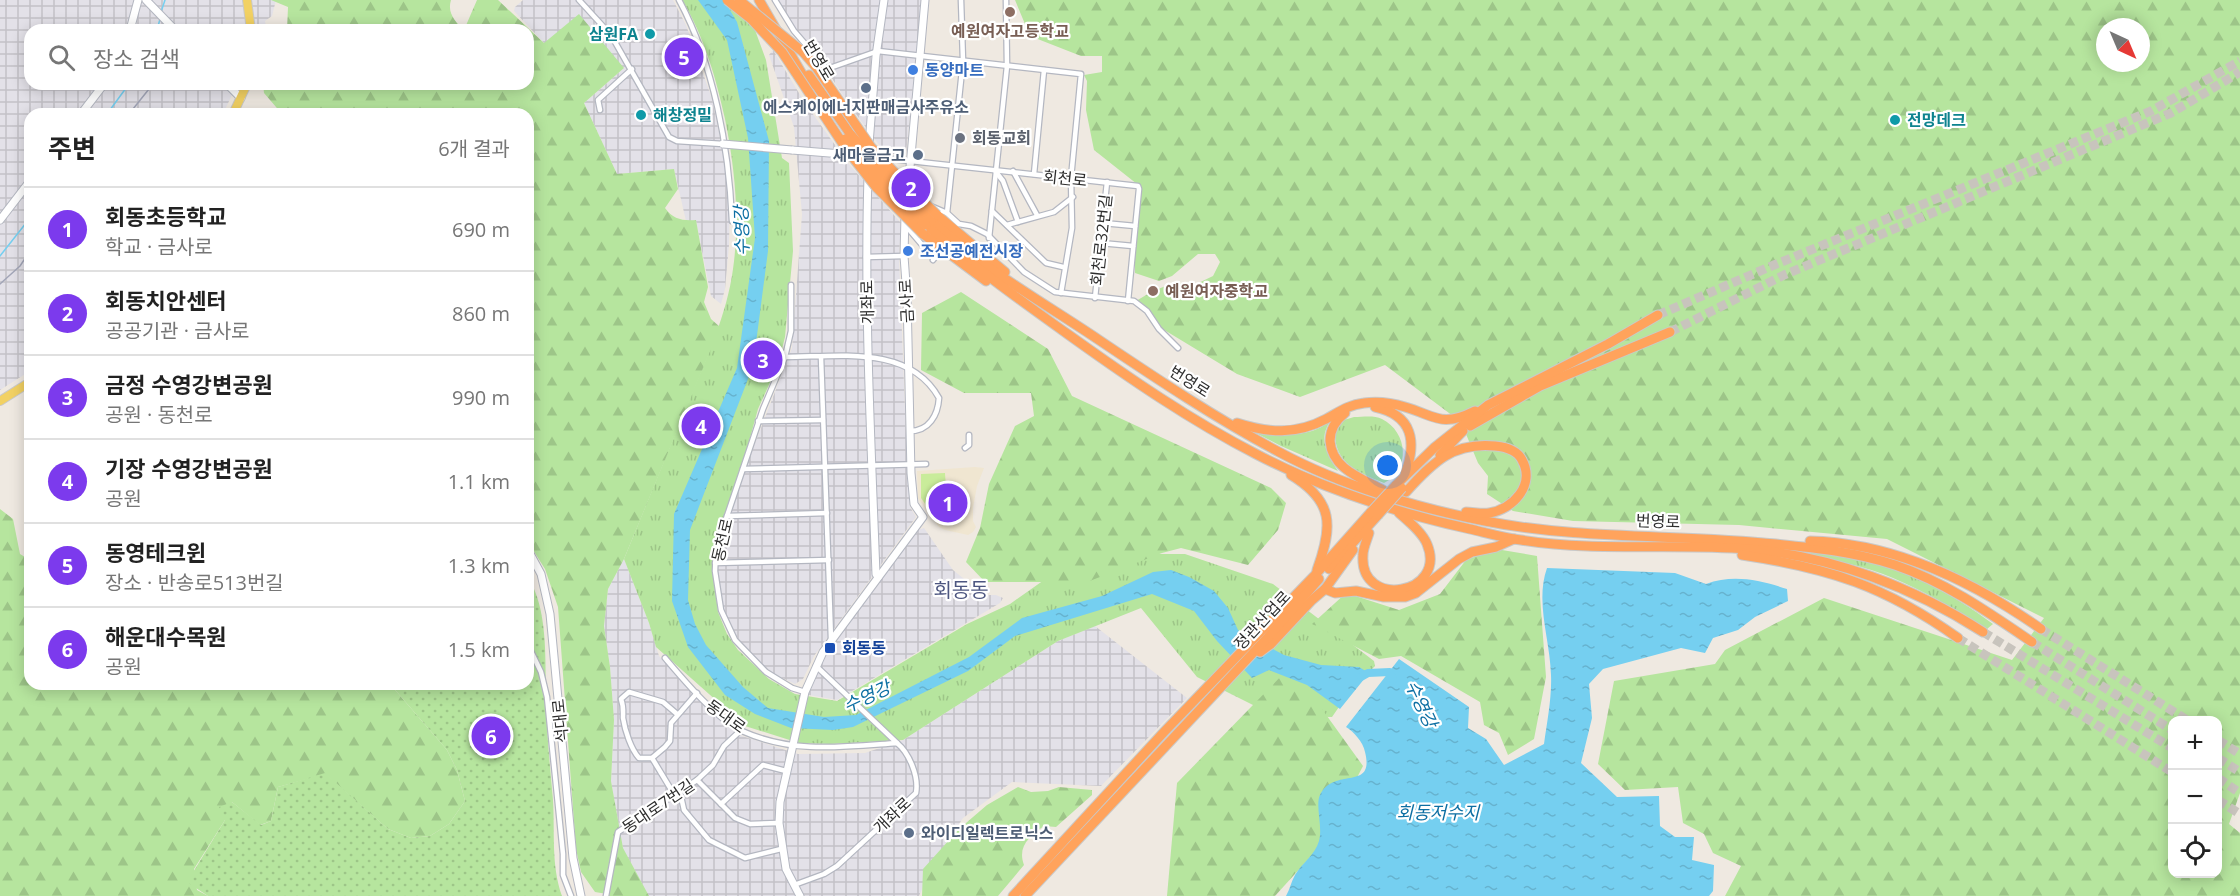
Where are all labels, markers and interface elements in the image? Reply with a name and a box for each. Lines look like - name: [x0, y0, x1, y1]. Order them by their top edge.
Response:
- marker: 예원여자고등학교: [1003, 5, 1017, 19]
- north arrow: [2096, 18, 2150, 72]
- place label: 예원여자고등학교: [951, 20, 1069, 42]
- place label: 삼원FA: [589, 23, 639, 45]
- search box: [24, 24, 534, 90]
- marker: 삼원FA: [643, 27, 657, 41]
- pin: 5: [664, 34, 704, 80]
- street label: 번영로: [798, 35, 840, 85]
- icon: search: [45, 41, 78, 74]
- text: 장소 검색: [93, 43, 180, 73]
- place label: 동양마트: [925, 59, 984, 81]
- marker: 동양마트: [906, 63, 920, 77]
- marker: 에스케이에너지판매금사주유소: [859, 81, 873, 95]
- place label: 에스케이에너지판매금사주유소: [763, 96, 969, 118]
- place label: 해창정밀: [653, 104, 712, 126]
- marker: 해창정밀: [634, 108, 648, 122]
- place label: 전망데크: [1907, 109, 1966, 131]
- marker: 전망데크: [1888, 113, 1902, 127]
- place label: 회동교회: [972, 127, 1031, 149]
- text: 주변: [48, 130, 96, 166]
- marker: 회동교회: [953, 131, 967, 145]
- text: 6개 결과: [438, 135, 510, 162]
- place label: 새마을금고: [832, 144, 906, 166]
- marker: 새마을금고: [911, 148, 925, 162]
- street label: 회천로: [1042, 165, 1088, 191]
- pin: 2: [892, 166, 930, 210]
- street label: 회천로32번길: [1085, 193, 1117, 287]
- text: 회동초등학교: [105, 201, 226, 231]
- water label: 수영강: [729, 204, 753, 256]
- text: 1: [62, 216, 73, 243]
- text: 690 m: [452, 216, 510, 243]
- text: 학교 · 금사로: [105, 233, 213, 260]
- place label: 조선공예전시장: [920, 240, 1023, 262]
- marker: 조선공예전시장: [901, 244, 915, 258]
- street label: 금사로: [894, 278, 918, 324]
- street label: 개좌로: [856, 279, 878, 324]
- place label: 예원여자중학교: [1165, 280, 1268, 302]
- marker: 예원여자중학교: [1146, 284, 1160, 298]
- text: 회동치안센터: [105, 285, 226, 315]
- text: 2: [62, 300, 73, 327]
- text: 860 m: [452, 300, 510, 327]
- text: 공공기관 · 금사로: [105, 317, 249, 344]
- pin: 3: [744, 338, 783, 382]
- street label: 번영로: [1165, 360, 1215, 402]
- text: 금정 수영강변공원: [105, 369, 273, 399]
- text: 3: [62, 384, 73, 411]
- text: 990 m: [452, 384, 510, 411]
- text: 공원 · 동천로: [105, 401, 213, 428]
- pin: 4: [682, 404, 720, 448]
- your location: [1373, 451, 1402, 480]
- text: 기장 수영강변공원: [105, 453, 273, 483]
- text: 4: [62, 468, 73, 495]
- text: 1.1 km: [448, 468, 510, 495]
- pin: 1: [928, 480, 968, 526]
- text: 공원: [105, 485, 142, 512]
- street label: 번영로: [1636, 509, 1681, 533]
- street label: 동천로: [706, 516, 738, 564]
- text: 동영테크윈: [105, 537, 206, 567]
- text: 5: [62, 552, 73, 579]
- text: 1.3 km: [448, 552, 510, 579]
- text: 장소 · 반송로513번길: [105, 569, 284, 596]
- district label: 회동동: [933, 576, 989, 603]
- street label: 정관산업로: [1229, 585, 1295, 654]
- text: 해운대수목원: [105, 621, 226, 651]
- text: 6: [62, 636, 73, 663]
- text: 1.5 km: [448, 636, 510, 663]
- place label: 회동동: [842, 637, 886, 659]
- marker: 회동동: [823, 641, 837, 655]
- text: 공원: [105, 653, 142, 680]
- water label: 수영강: [839, 674, 896, 717]
- water label: 수영강: [1401, 676, 1444, 733]
- street label: 동대로: [702, 694, 751, 738]
- street label: 석대로: [547, 698, 573, 744]
- pin: 6: [472, 714, 510, 758]
- map controls: [2168, 716, 2222, 878]
- button: +: [2168, 716, 2222, 770]
- button: −: [2168, 770, 2222, 824]
- street label: 동대로7번길: [618, 774, 698, 838]
- street label: 개좌로: [868, 792, 916, 838]
- water label: 회동저수지: [1397, 800, 1481, 824]
- place label: 와이디일렉트로닉스: [921, 822, 1054, 844]
- button: locate: [2168, 824, 2222, 878]
- marker: 와이디일렉트로닉스: [902, 826, 916, 840]

